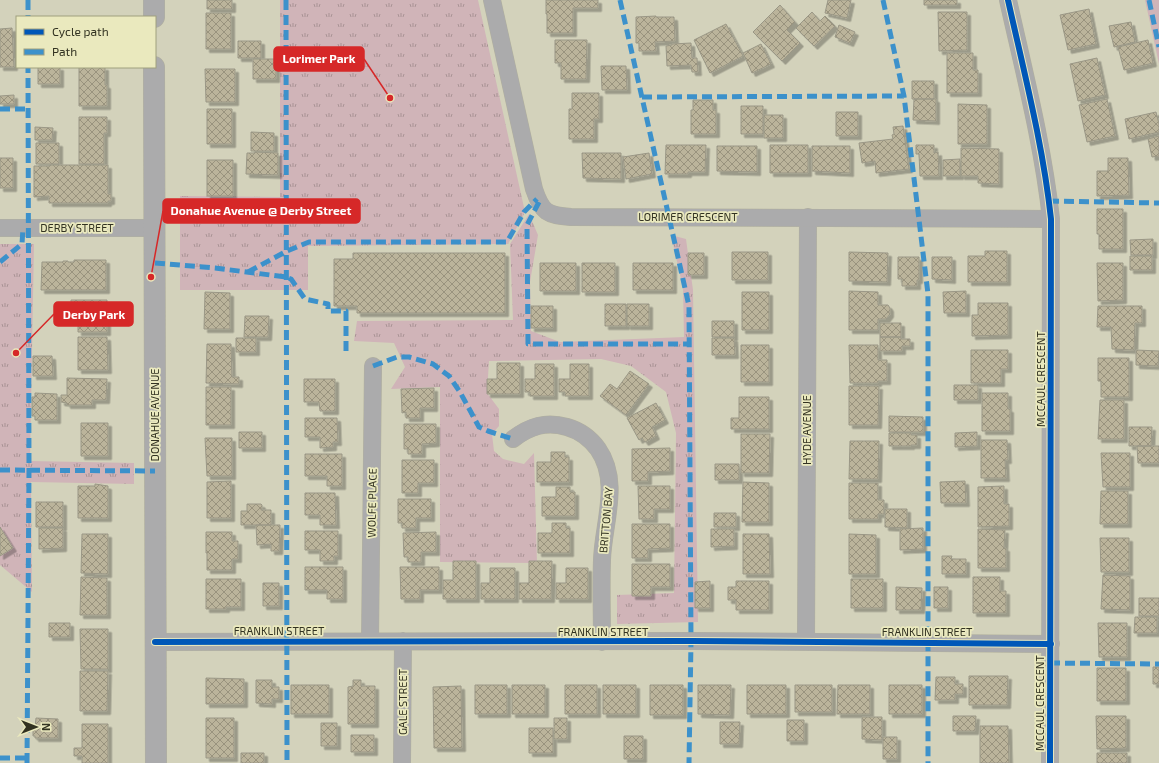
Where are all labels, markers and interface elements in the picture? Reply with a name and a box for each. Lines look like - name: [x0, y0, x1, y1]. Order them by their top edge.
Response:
- legend: [16, 16, 156, 68]
- text: Cycle path: [52, 24, 109, 38]
- text: Path: [52, 44, 77, 58]
- callout: Lorimer Park: [274, 47, 364, 71]
- text: Lorimer Park: [283, 51, 356, 65]
- callout: Donahue Avenue @ Derby Street: [163, 199, 360, 223]
- text: Donahue Avenue @ Derby Street: [171, 203, 351, 218]
- street label: LORIMER CRESCENT: [638, 210, 738, 223]
- street label: DERBY STREET: [40, 221, 114, 234]
- callout: Derby Park: [54, 302, 133, 326]
- text: Derby Park: [63, 307, 125, 322]
- street label: MCCAUL CRESCENT: [1034, 330, 1047, 427]
- street label: DONAHUE AVENUE: [148, 369, 161, 461]
- street label: HYDE AVENUE: [800, 395, 813, 465]
- street label: WOLFE PLACE: [364, 468, 379, 538]
- street label: BRITTON BAY: [596, 486, 615, 553]
- street label: FRANKLIN STREET: [234, 624, 325, 637]
- street label: FRANKLIN STREET: [558, 625, 649, 638]
- street label: FRANKLIN STREET: [882, 625, 973, 638]
- street label: MCCAUL CRESCENT: [1033, 654, 1046, 751]
- street label: GALE STREET: [396, 668, 409, 735]
- north arrow: [16, 707, 56, 747]
- text: N: [40, 723, 53, 731]

